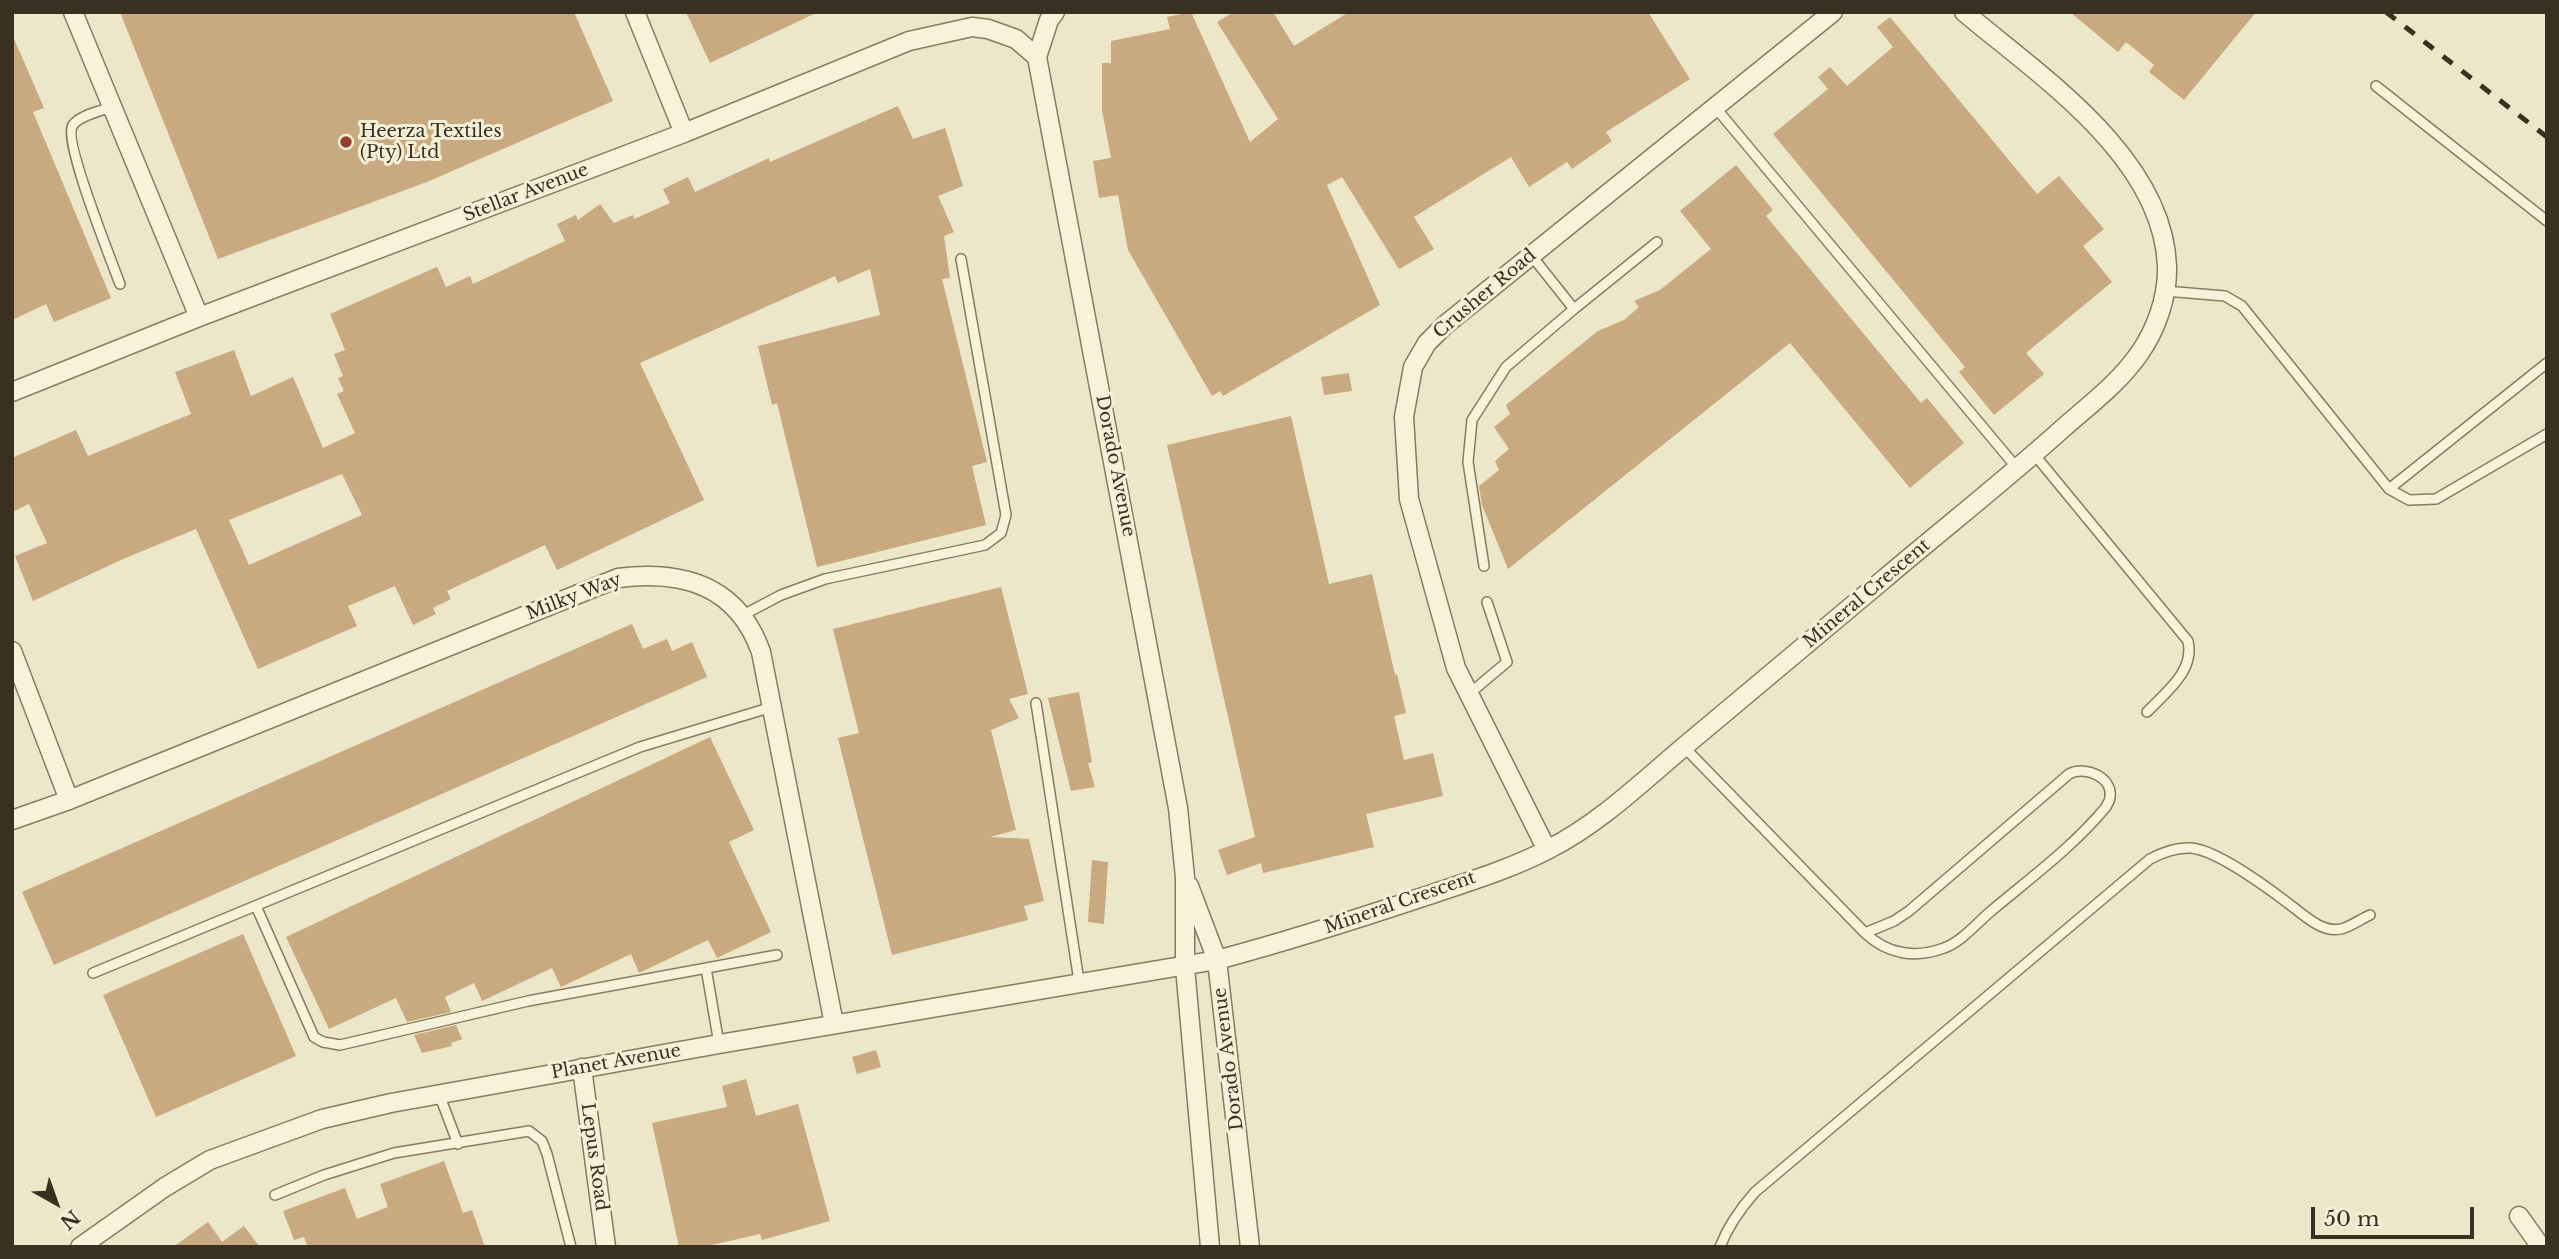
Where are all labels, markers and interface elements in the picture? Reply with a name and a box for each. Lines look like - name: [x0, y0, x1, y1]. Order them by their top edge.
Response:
- place label: Heerza Textiles (Pty) Ltd: [360, 121, 502, 164]
- marker: Heerza Textiles (Pty) Ltd: [338, 134, 354, 150]
- street label: Stellar Avenue: [460, 159, 592, 227]
- street label: Crusher Road: [1429, 245, 1541, 343]
- street label: Dorado Avenue: [1091, 393, 1139, 539]
- street label: Mineral Crescent: [1799, 535, 1935, 653]
- street label: Milky Way: [523, 569, 625, 625]
- street label: Mineral Crescent: [1322, 867, 1478, 939]
- street label: Dorado Avenue: [1210, 986, 1248, 1132]
- street label: Planet Avenue: [549, 1040, 683, 1084]
- street label: Lepus Road: [576, 1102, 612, 1212]
- north arrow: [21, 1168, 91, 1238]
- scale bar: [2314, 1192, 2477, 1236]
- text: N: [56, 1205, 84, 1234]
- text: 50 m: [2324, 1206, 2379, 1232]

